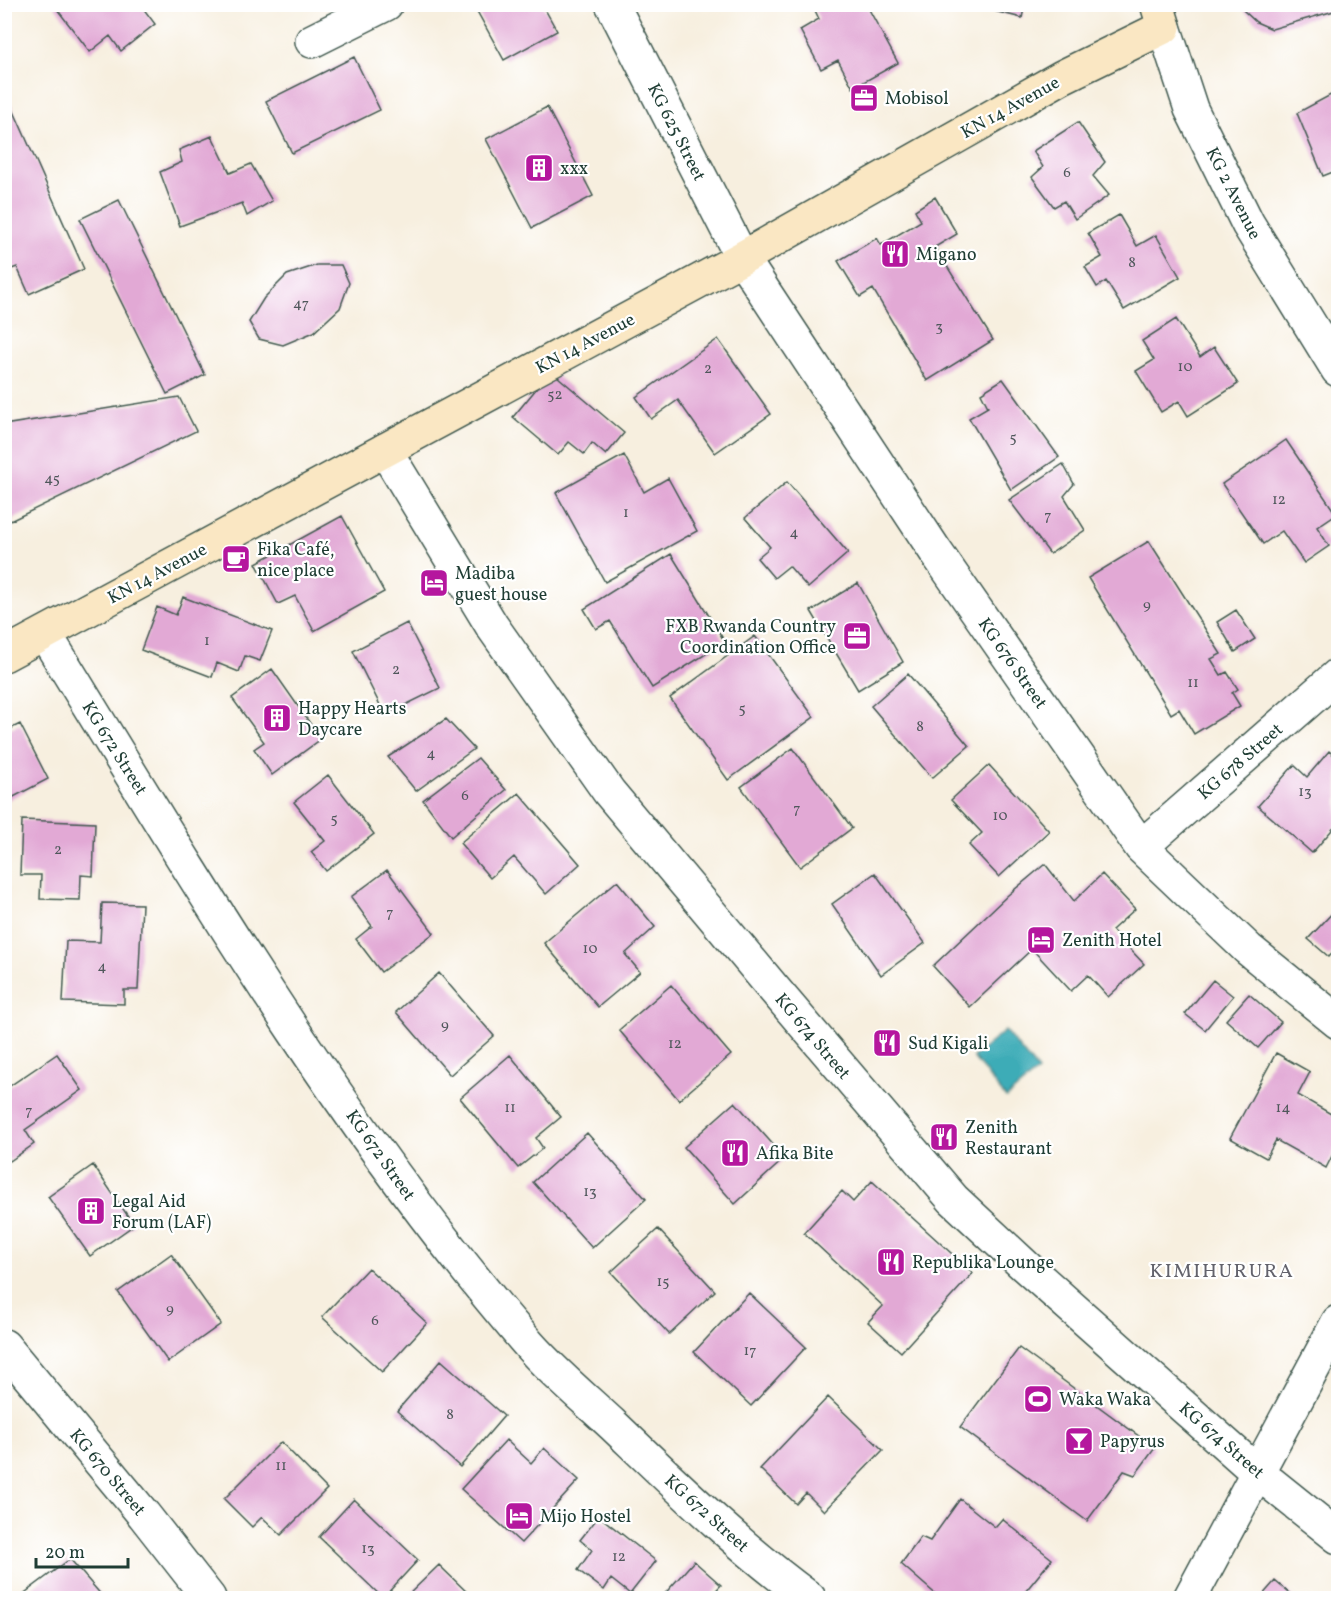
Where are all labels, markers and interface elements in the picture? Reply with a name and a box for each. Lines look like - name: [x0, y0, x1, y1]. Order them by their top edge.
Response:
- street label: KN 14 Avenue: [957, 71, 1065, 146]
- street label: KG 625 Street: [640, 79, 711, 186]
- office icon: Mobisol: [848, 82, 880, 114]
- place label: Mobisol: [885, 87, 949, 112]
- street label: KG 2 Avenue: [1199, 143, 1267, 244]
- building icon: xxx: [523, 152, 555, 184]
- place label: xxx: [560, 157, 588, 182]
- house number: 6: [1063, 163, 1071, 184]
- restaurant icon: Migano: [879, 238, 911, 270]
- place label: Migano: [916, 243, 977, 268]
- house number: 8: [1128, 253, 1136, 274]
- house number: 47: [293, 294, 309, 315]
- street label: KN 14 Avenue: [532, 308, 640, 381]
- house number: 3: [935, 317, 943, 338]
- house number: 10: [1178, 357, 1192, 378]
- house number: 2: [704, 359, 712, 380]
- house number: 52: [547, 385, 563, 406]
- house number: 5: [1009, 428, 1017, 449]
- house number: 45: [44, 469, 60, 490]
- house number: 12: [1272, 490, 1286, 511]
- house number: 1: [623, 503, 629, 524]
- house number: 7: [1044, 506, 1052, 527]
- house number: 4: [790, 523, 799, 544]
- street label: KN 14 Avenue: [104, 538, 212, 611]
- place label: Fika Café, nice place: [257, 538, 334, 584]
- cafe icon: Fika Café, nice place: [220, 543, 252, 575]
- place label: Madiba guest house: [455, 562, 547, 608]
- hotel icon: Madiba guest house: [418, 567, 450, 599]
- house number: 9: [1143, 595, 1151, 616]
- street label: KG 676 Street: [971, 613, 1052, 715]
- place label: FXB Rwanda Country Coordination Office: [665, 615, 836, 661]
- office icon: FXB Rwanda Country Coordination Office: [841, 620, 873, 652]
- house number: 1: [204, 631, 210, 652]
- house number: 2: [392, 660, 400, 681]
- house number: 11: [1187, 673, 1199, 694]
- street label: KG 672 Street: [75, 697, 153, 801]
- place label: Happy Hearts Daycare: [298, 697, 406, 743]
- house number: 5: [738, 699, 746, 720]
- building icon: Happy Hearts Daycare: [261, 702, 293, 734]
- house number: 8: [916, 717, 924, 738]
- street label: KG 678 Street: [1193, 718, 1289, 806]
- house number: 4: [427, 744, 436, 765]
- house number: 13: [1298, 782, 1312, 803]
- house number: 6: [461, 786, 469, 807]
- house number: 7: [793, 799, 801, 820]
- house number: 10: [993, 806, 1007, 827]
- house number: 5: [330, 809, 338, 830]
- house number: 2: [54, 840, 62, 861]
- house number: 7: [386, 903, 394, 924]
- hotel icon: Zenith Hotel: [1025, 924, 1057, 956]
- place label: Zenith Hotel: [1062, 929, 1162, 954]
- house number: 10: [583, 939, 597, 960]
- house number: 4: [98, 957, 107, 978]
- street label: KG 674 Street: [768, 988, 855, 1086]
- house number: 9: [441, 1015, 449, 1036]
- restaurant icon: Sud Kigali: [871, 1027, 903, 1059]
- place label: Sud Kigali: [908, 1032, 988, 1057]
- house number: 12: [668, 1034, 682, 1055]
- house number: 11: [504, 1098, 516, 1119]
- house number: 14: [1276, 1098, 1290, 1119]
- house number: 7: [25, 1101, 33, 1122]
- street label: KG 672 Street: [339, 1105, 421, 1207]
- place label: Zenith Restaurant: [965, 1116, 1052, 1162]
- restaurant icon: Zenith Restaurant: [928, 1121, 960, 1153]
- restaurant icon: Afika Bite: [719, 1137, 751, 1169]
- place label: Afika Bite: [756, 1142, 834, 1167]
- house number: 13: [583, 1182, 597, 1203]
- place label: Legal Aid Forum (LAF): [112, 1190, 211, 1236]
- building icon: Legal Aid Forum (LAF): [75, 1195, 107, 1227]
- restaurant icon: Republika Lounge: [875, 1246, 907, 1278]
- place label: Republika Lounge: [912, 1251, 1054, 1276]
- district label: KIMIHURURA: [1150, 1258, 1294, 1286]
- house number: 15: [656, 1272, 670, 1293]
- house number: 9: [166, 1299, 174, 1320]
- house number: 6: [371, 1311, 379, 1332]
- house number: 17: [743, 1341, 757, 1362]
- sports icon: Waka Waka: [1022, 1383, 1054, 1415]
- place label: Waka Waka: [1059, 1388, 1151, 1413]
- street label: KG 674 Street: [1173, 1397, 1269, 1485]
- house number: 8: [446, 1405, 454, 1426]
- street label: KG 670 Street: [63, 1424, 151, 1522]
- bar icon: Papyrus: [1063, 1425, 1095, 1457]
- place label: Papyrus: [1100, 1430, 1165, 1455]
- house number: 11: [275, 1456, 287, 1477]
- street label: KG 672 Street: [658, 1469, 754, 1559]
- hotel icon: Mijo Hostel: [503, 1500, 535, 1532]
- place label: Mijo Hostel: [540, 1505, 631, 1530]
- scale bar: [36, 1531, 128, 1569]
- house number: 13: [361, 1539, 375, 1560]
- text: 20 m: [45, 1541, 85, 1566]
- house number: 12: [612, 1547, 626, 1568]

